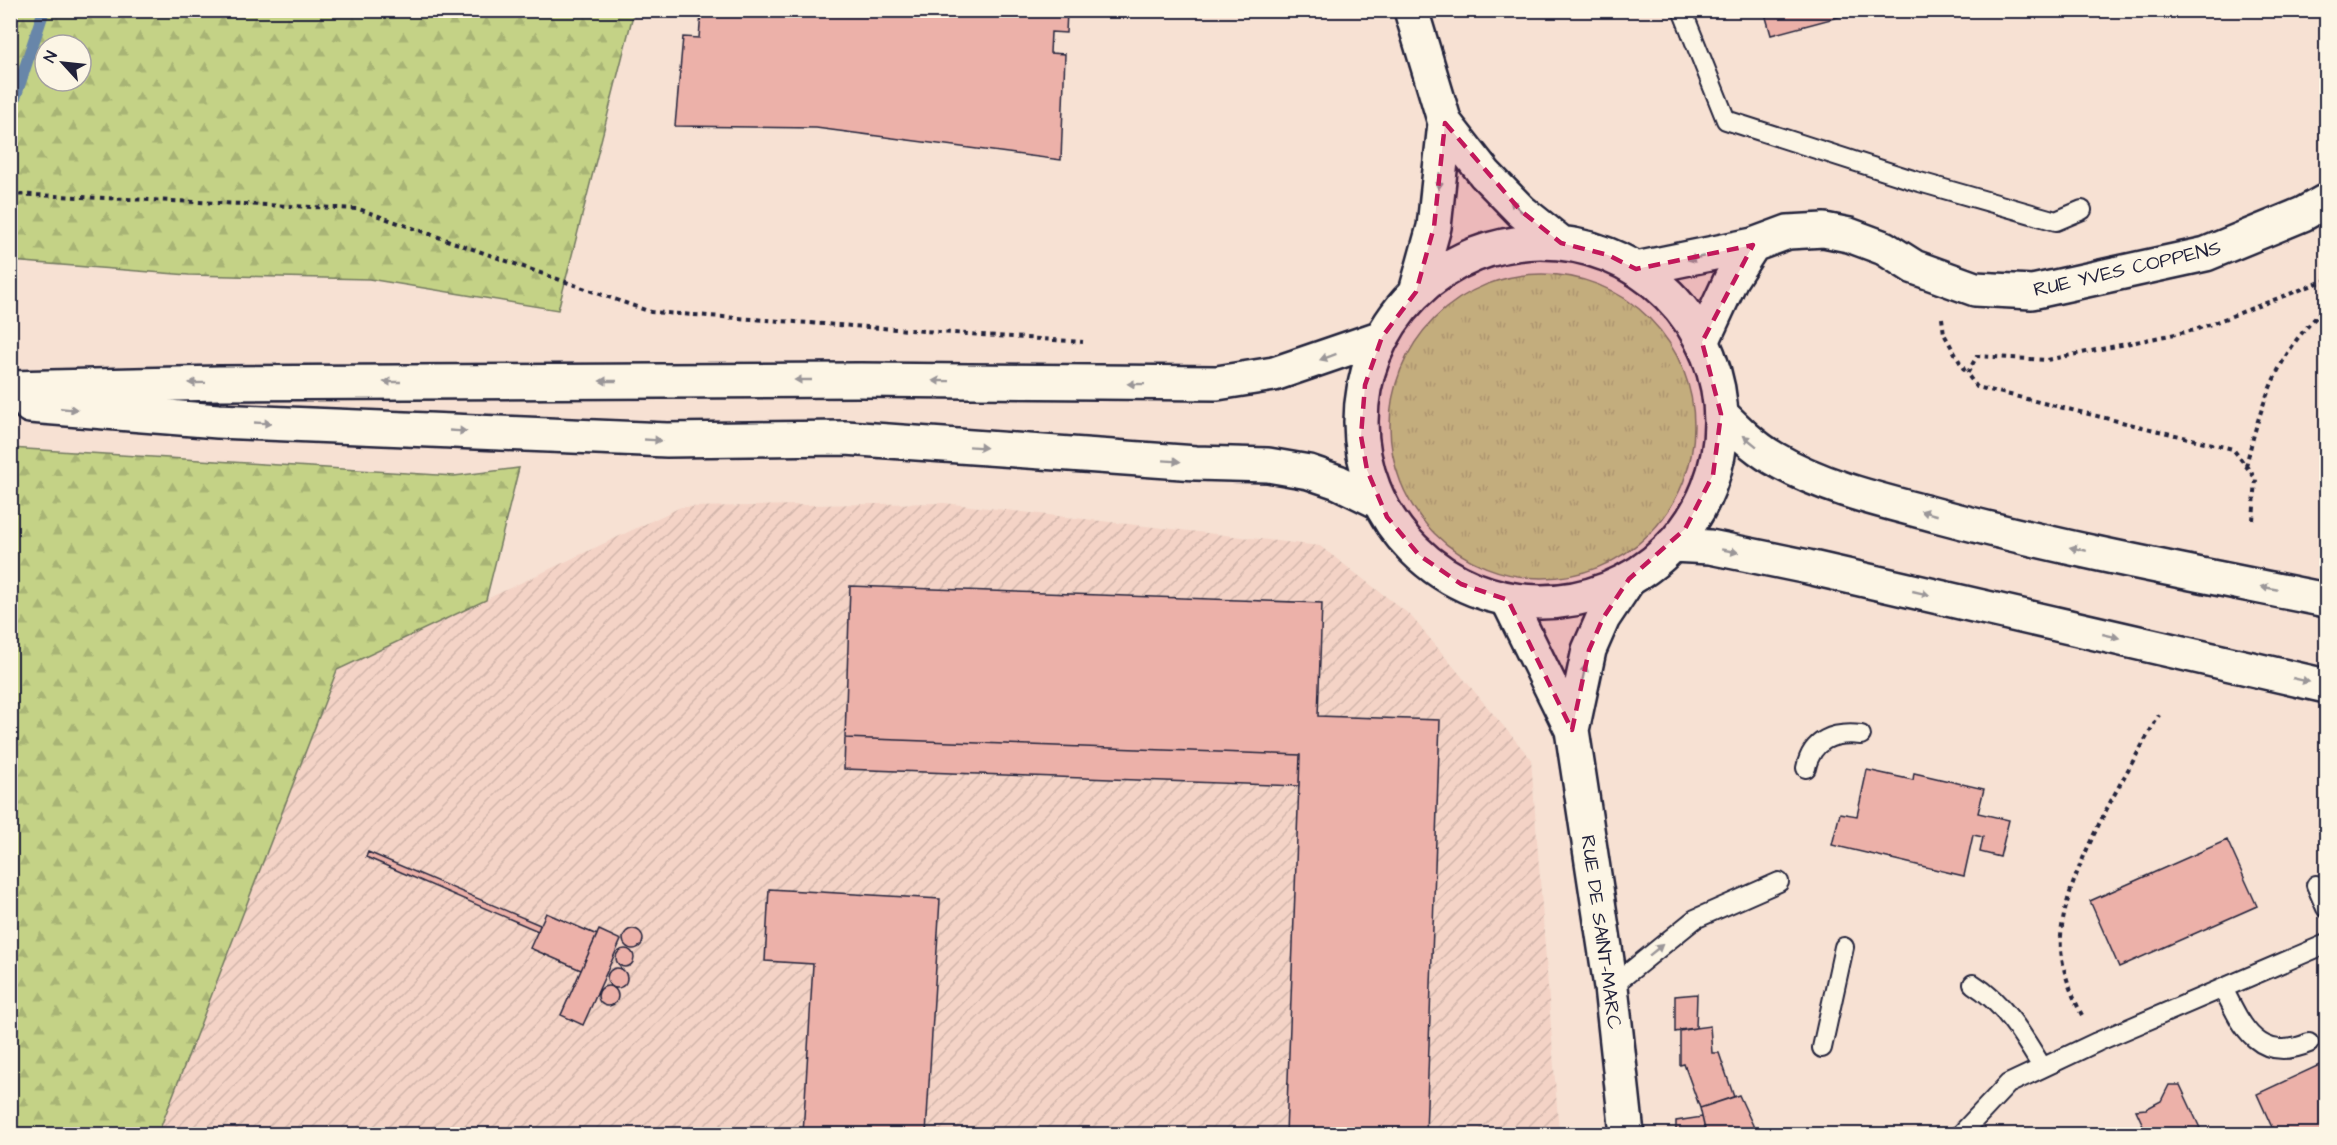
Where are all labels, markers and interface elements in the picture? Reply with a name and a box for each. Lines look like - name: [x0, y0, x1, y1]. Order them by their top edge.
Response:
- north arrow: [33, 33, 93, 93]
- text: N: [38, 47, 63, 66]
- one-way arrow: [1434, 172, 1444, 191]
- one-way arrow: [1510, 199, 1524, 213]
- street label: RUE YVES COPPENS: [2031, 234, 2224, 304]
- one-way arrow: [1686, 254, 1705, 264]
- one-way arrow: [1319, 353, 1337, 363]
- one-way arrow: [793, 375, 812, 385]
- one-way arrow: [598, 376, 617, 386]
- one-way arrow: [931, 376, 950, 386]
- one-way arrow: [382, 377, 401, 387]
- one-way arrow: [187, 379, 206, 388]
- one-way arrow: [1126, 379, 1145, 389]
- one-way arrow: [59, 404, 78, 413]
- one-way arrow: [254, 418, 273, 427]
- one-way arrow: [449, 427, 468, 436]
- one-way arrow: [643, 435, 662, 444]
- one-way arrow: [1742, 435, 1757, 447]
- one-way arrow: [968, 442, 987, 452]
- one-way arrow: [1163, 457, 1182, 466]
- one-way arrow: [1920, 508, 1938, 518]
- one-way arrow: [2068, 544, 2087, 553]
- one-way arrow: [1721, 547, 1740, 556]
- one-way arrow: [2259, 583, 2278, 592]
- one-way arrow: [1911, 588, 1930, 598]
- one-way arrow: [2101, 632, 2120, 642]
- one-way arrow: [1580, 664, 1590, 682]
- one-way arrow: [2291, 676, 2310, 685]
- street label: RUE DE SAINT-MARC: [1574, 833, 1629, 1031]
- one-way arrow: [1649, 945, 1664, 957]

